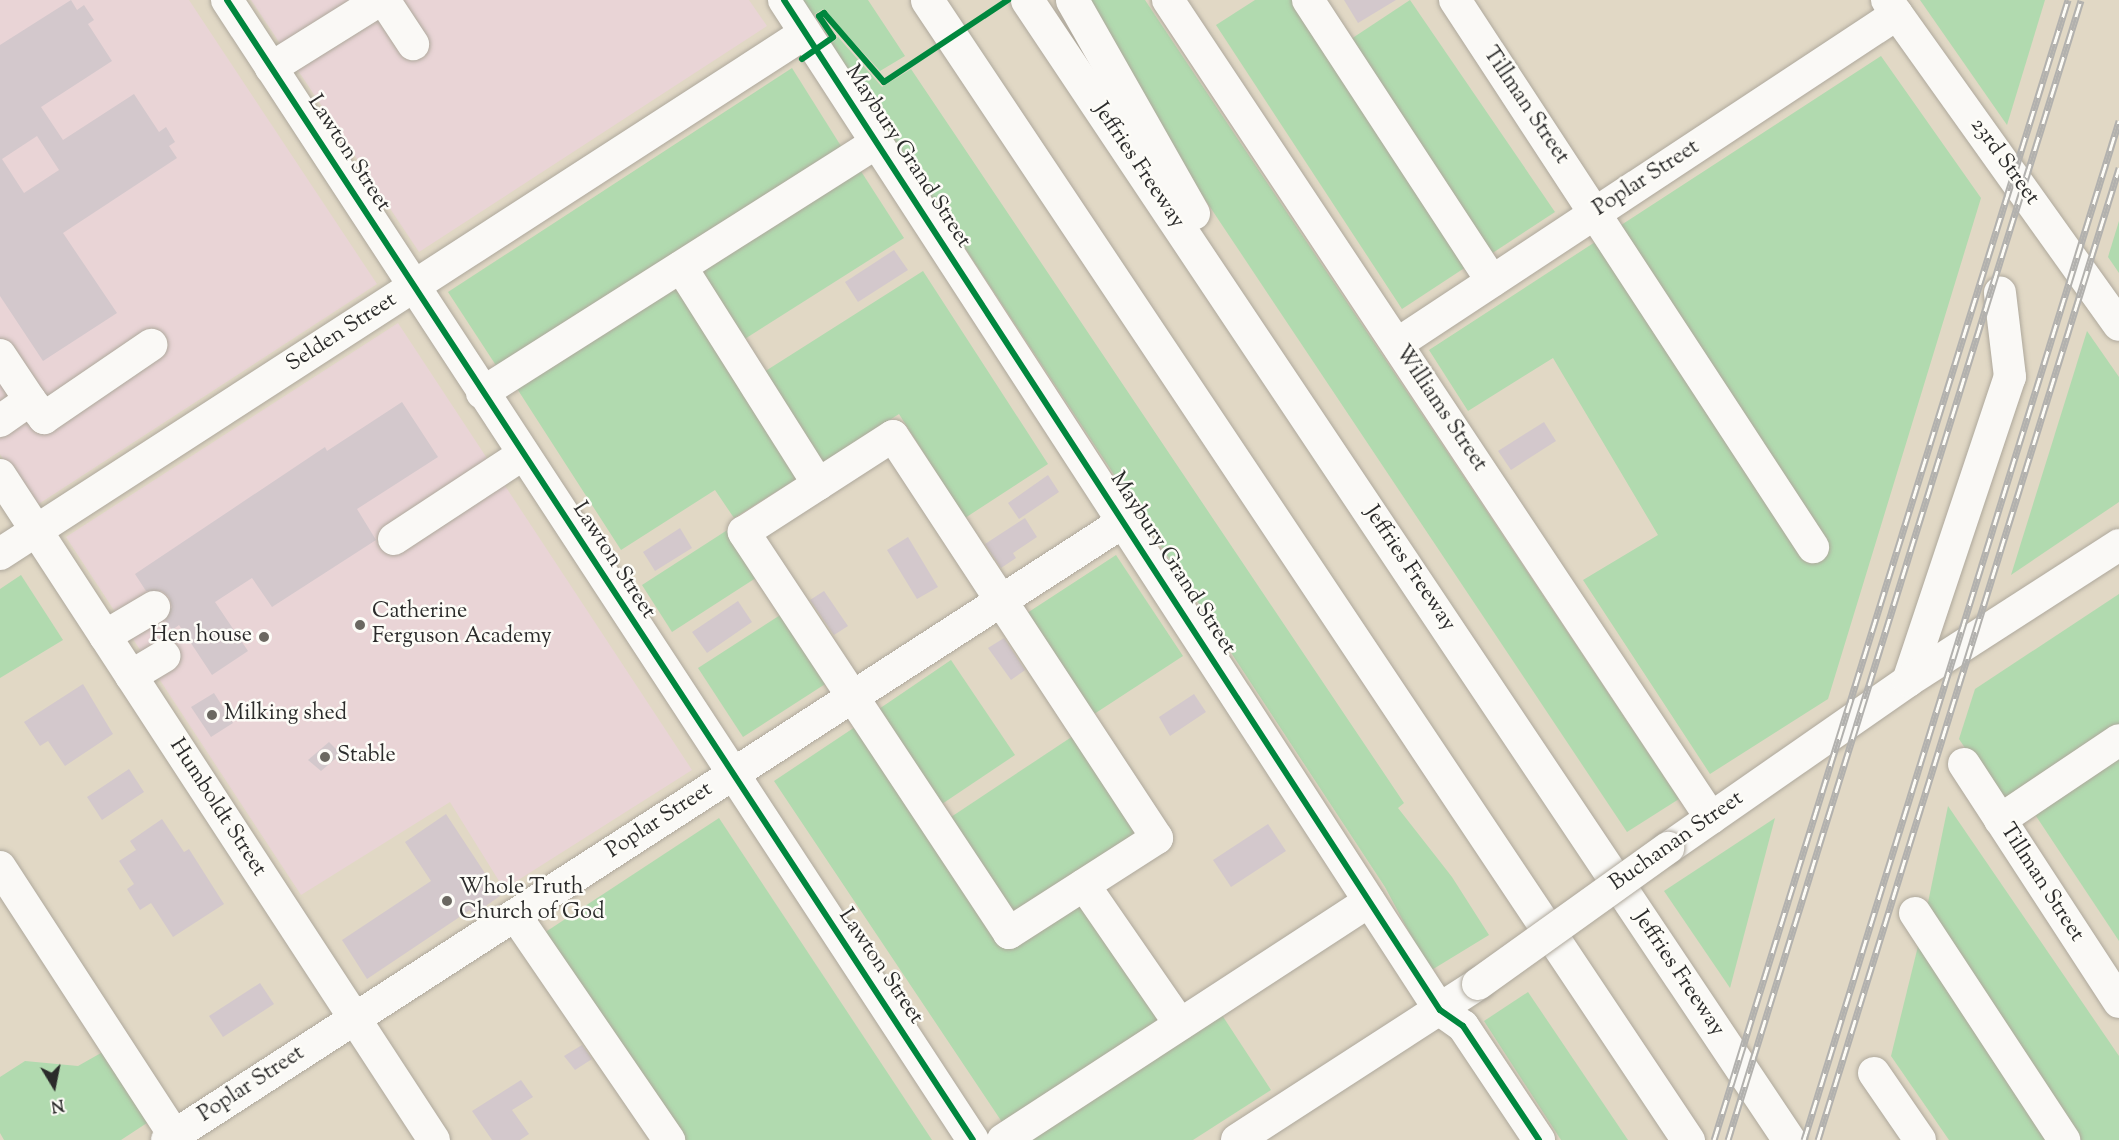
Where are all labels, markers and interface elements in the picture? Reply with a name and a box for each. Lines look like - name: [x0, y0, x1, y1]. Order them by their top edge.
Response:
- street label: Tillman Street: [1476, 42, 1574, 170]
- street label: Maybury Grand Street: [838, 61, 976, 253]
- street label: Lawton Street: [301, 91, 395, 217]
- street label: Jeffries Freeway: [1086, 98, 1190, 234]
- street label: 23rd Street: [1964, 113, 2044, 211]
- street label: Poplar Street: [1589, 135, 1705, 223]
- street label: Selden Street: [282, 288, 402, 378]
- street label: Williams Street: [1388, 341, 1492, 477]
- street label: Maybury Grand Street: [1103, 468, 1241, 660]
- street label: Lawton Street: [566, 498, 660, 624]
- street label: Jeffries Freeway: [1357, 501, 1461, 637]
- place label: Catherine Ferguson Academy: [372, 599, 552, 650]
- marker: Catherine Ferguson Academy: [353, 618, 367, 632]
- place label: Hen house: [150, 624, 252, 650]
- marker: Hen house: [257, 630, 271, 644]
- place label: Milking shed: [224, 702, 347, 728]
- marker: Milking shed: [205, 708, 219, 722]
- street label: Humboldt Street: [163, 734, 271, 882]
- place label: Stable: [337, 744, 396, 770]
- marker: Stable: [318, 750, 332, 764]
- street label: Poplar Street: [602, 777, 718, 865]
- street label: Buchanan Street: [1605, 786, 1749, 898]
- street label: Tillman Street: [1993, 819, 2089, 947]
- place label: Whole Truth Church of God: [459, 875, 605, 926]
- marker: Whole Truth Church of God: [440, 894, 454, 908]
- street label: Lawton Street: [832, 904, 928, 1030]
- street label: Jeffries Freeway: [1626, 906, 1730, 1042]
- street label: Poplar Street: [194, 1041, 310, 1129]
- north arrow: [24, 1056, 84, 1116]
- text: N: [49, 1092, 66, 1117]

